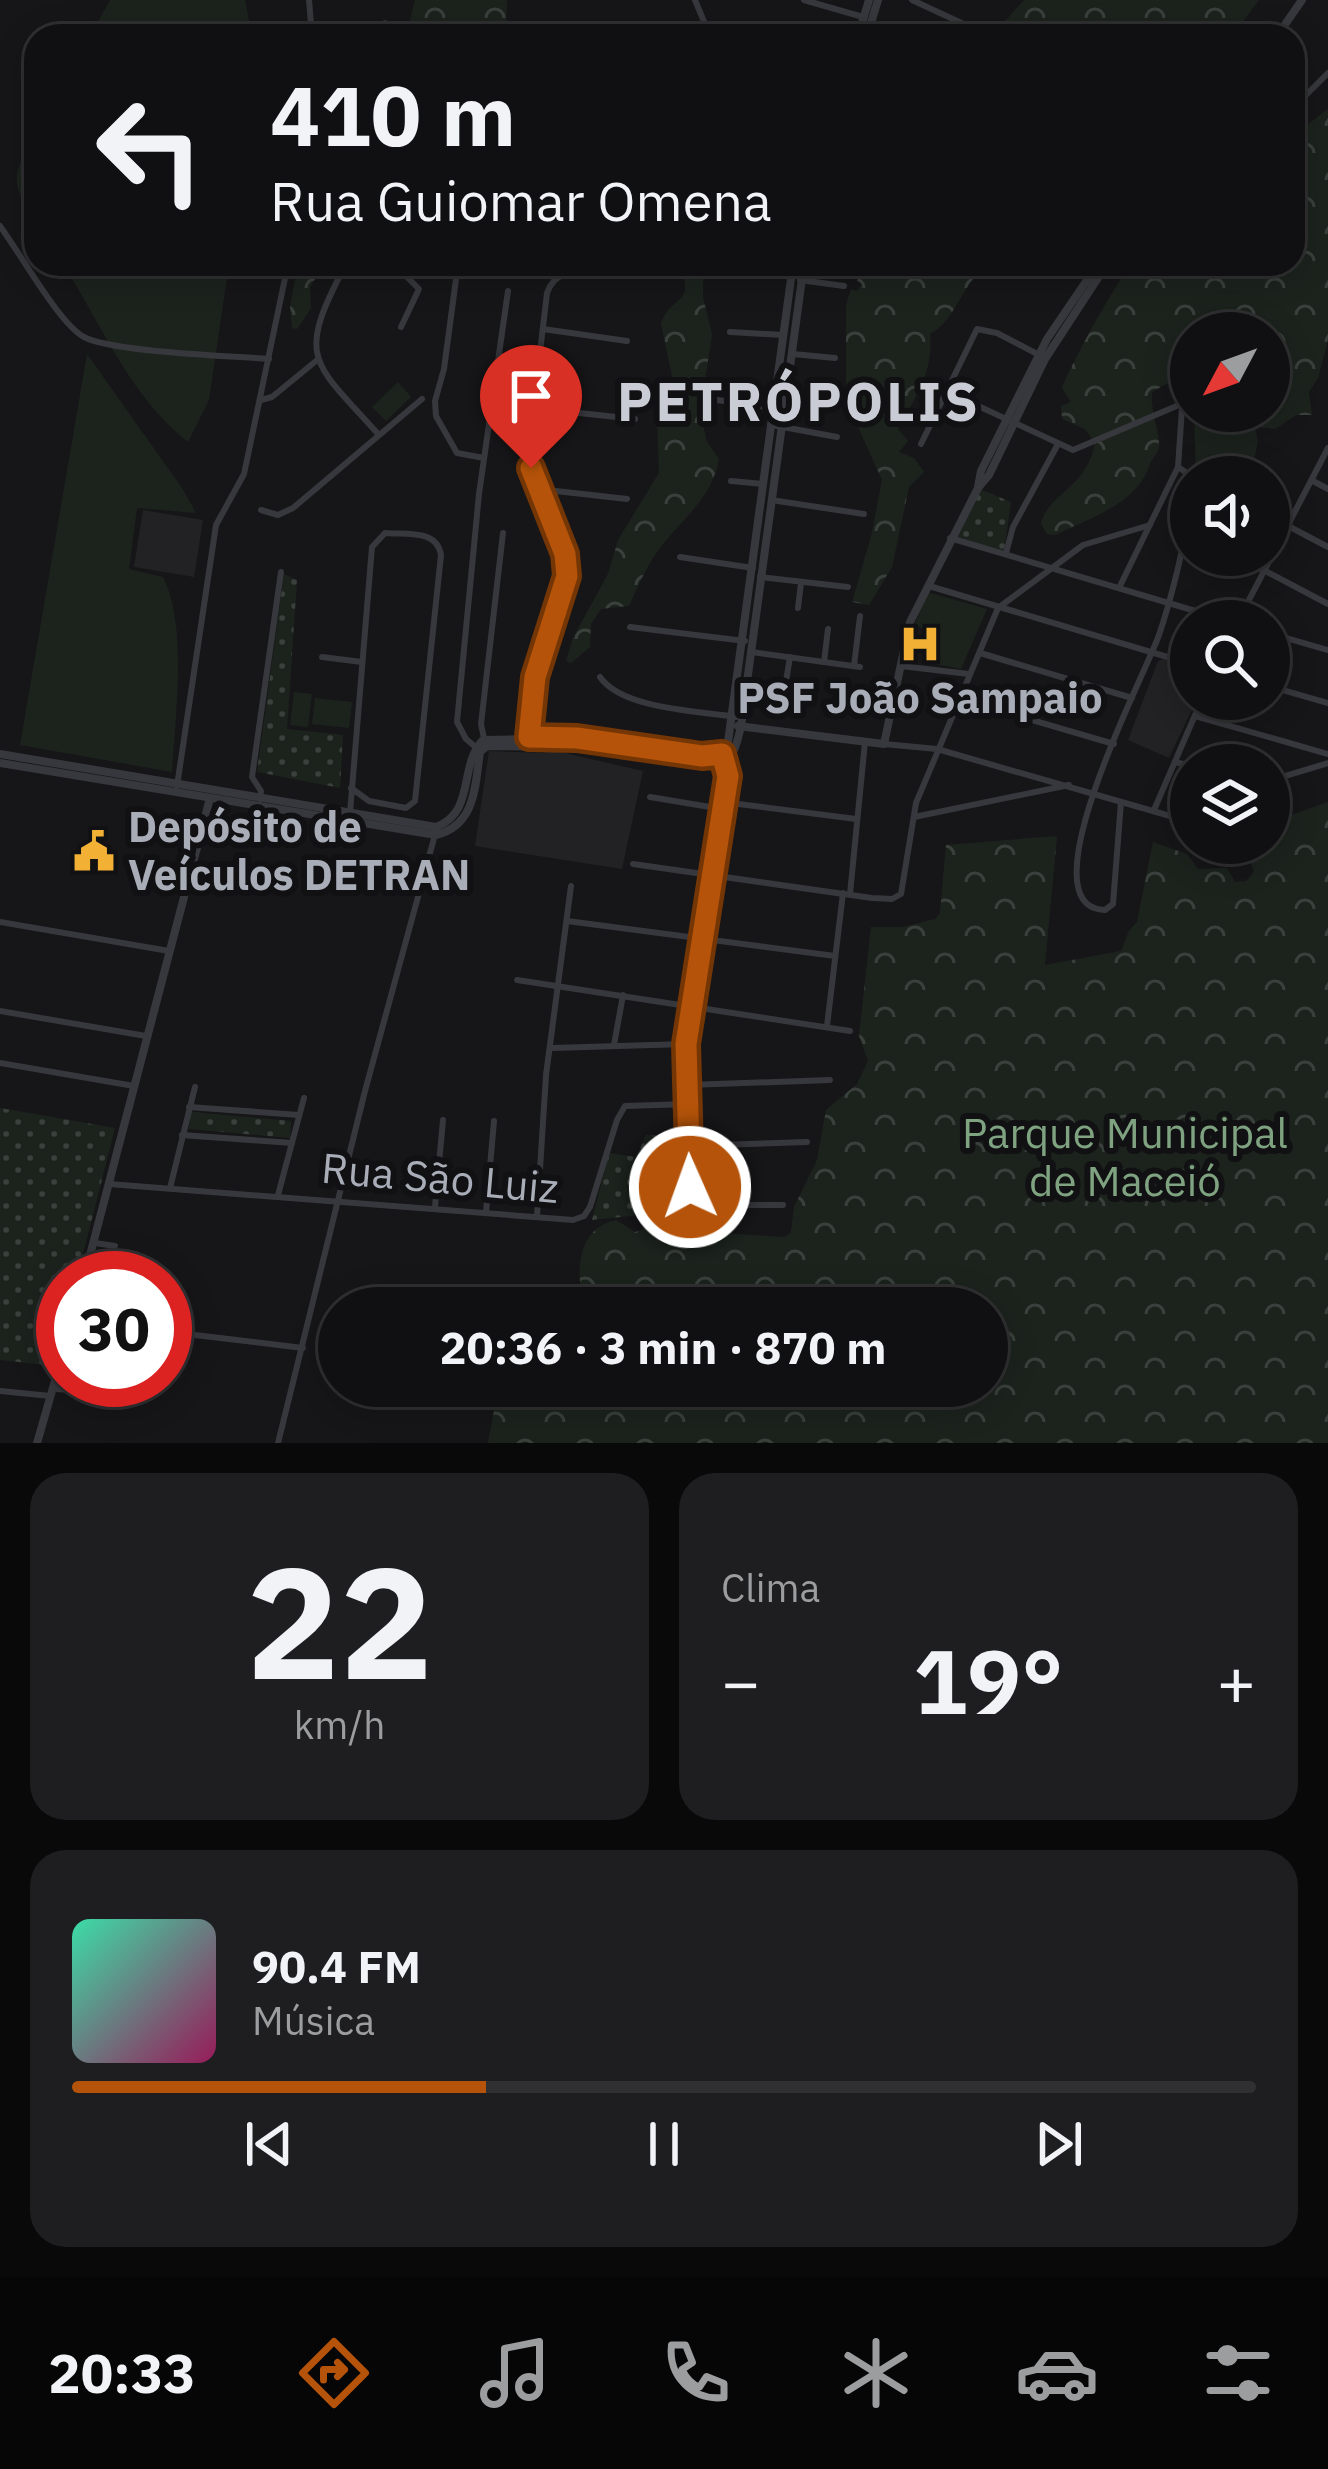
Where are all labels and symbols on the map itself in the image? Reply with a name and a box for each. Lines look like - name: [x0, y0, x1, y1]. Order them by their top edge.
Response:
- north arrow: [1170, 312, 1290, 432]
- pin: [480, 345, 582, 468]
- district label: PETRÓPOLIS: [617, 366, 981, 436]
- hospital icon: PSF João Sampaio: [897, 621, 943, 667]
- place label: PSF João Sampaio: [737, 670, 1103, 725]
- place label: Depósito de Veículos DETRAN: [128, 799, 470, 902]
- public building icon: Depósito de Veículos DETRAN: [71, 828, 117, 874]
- park label: Parque Municipal de Maceió: [962, 1105, 1288, 1208]
- position arrow: [627, 1124, 753, 1250]
- street label: Rua São Luiz: [319, 1140, 561, 1215]
- speed limit sign: 30: [36, 1251, 192, 1407]

